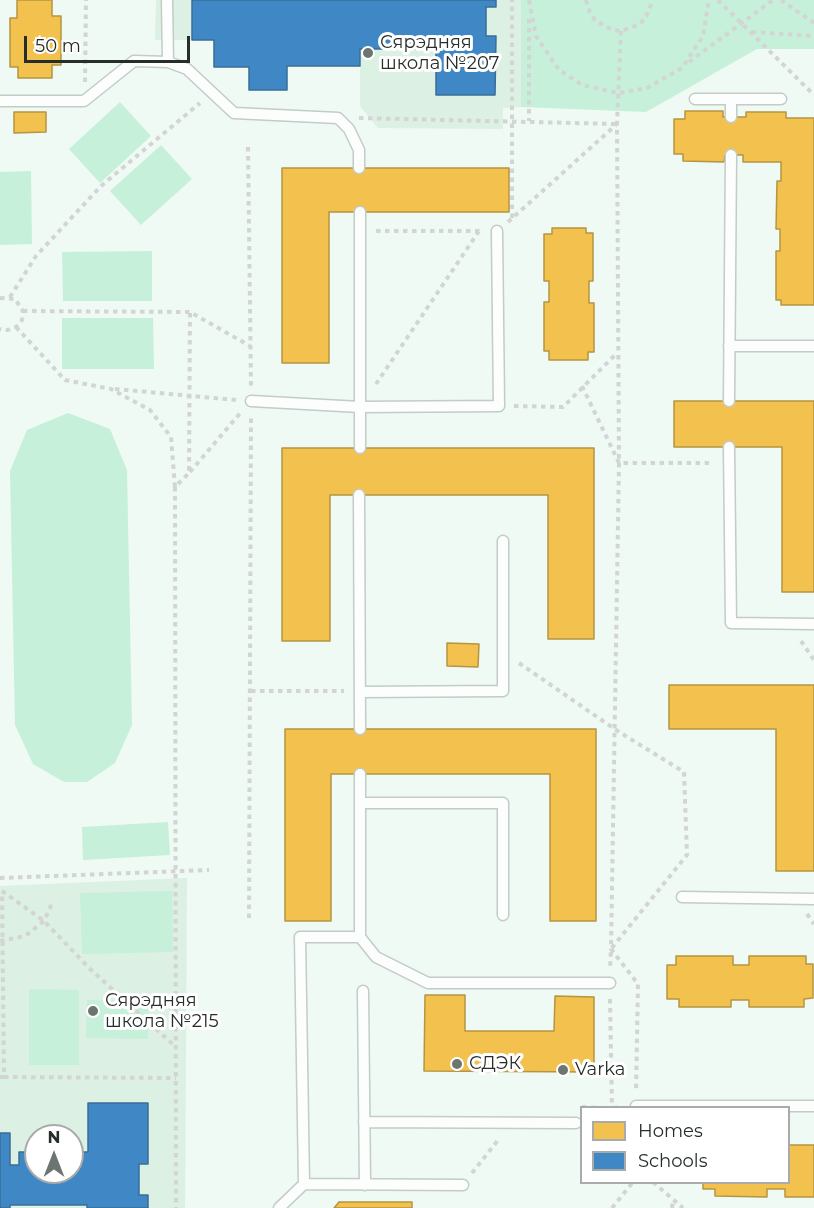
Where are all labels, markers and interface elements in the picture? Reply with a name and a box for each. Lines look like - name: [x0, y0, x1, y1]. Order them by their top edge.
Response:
- scale bar: [27, 24, 194, 62]
- place label: Сярэдняя школа №207: [380, 32, 499, 74]
- text: 50 m: [35, 35, 81, 57]
- marker: Сярэдняя школа №207: [361, 46, 375, 60]
- place label: Сярэдняя школа №215: [105, 990, 219, 1032]
- marker: Сярэдняя школа №215: [86, 1004, 100, 1018]
- place label: СДЭК: [469, 1053, 521, 1075]
- marker: СДЭК: [450, 1057, 464, 1071]
- place label: Varka: [575, 1059, 625, 1081]
- marker: Varka: [556, 1063, 570, 1077]
- legend: [580, 1106, 790, 1184]
- text: Homes: [638, 1120, 703, 1142]
- north arrow: [24, 1124, 84, 1184]
- text: N: [48, 1128, 60, 1147]
- text: Schools: [638, 1150, 707, 1172]

